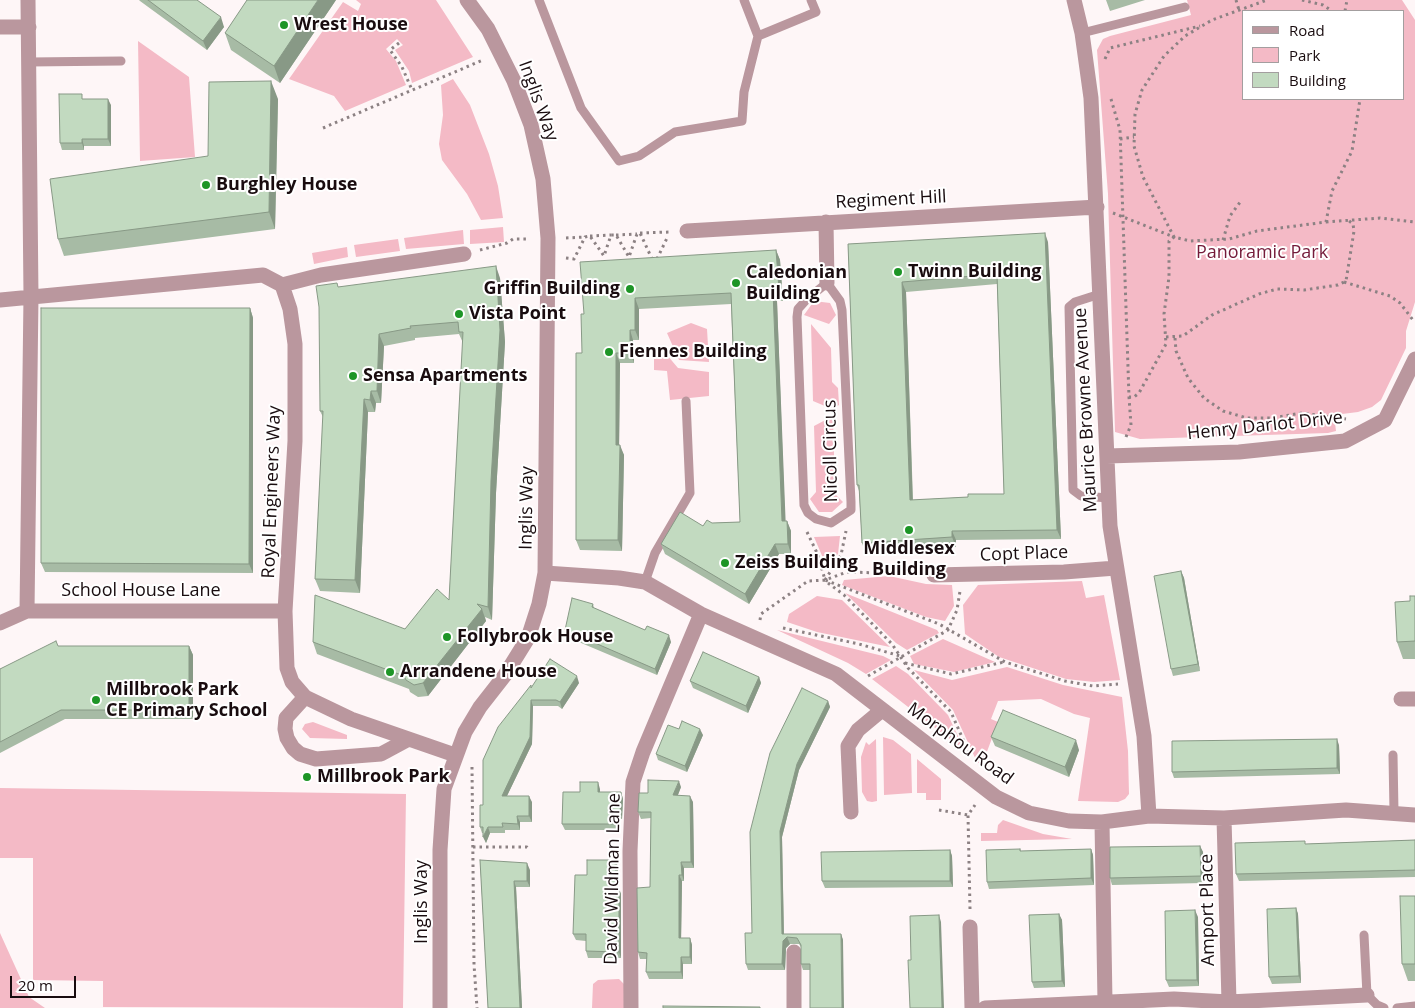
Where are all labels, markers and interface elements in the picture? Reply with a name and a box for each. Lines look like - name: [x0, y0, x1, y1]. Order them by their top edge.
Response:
- legend: [1242, 10, 1405, 100]
- place label: Wrest House: [294, 14, 408, 36]
- marker: Wrest House: [278, 19, 290, 31]
- text: Road: [1289, 20, 1325, 40]
- text: Park: [1289, 45, 1320, 65]
- street label: Inglis Way: [514, 58, 562, 144]
- text: Building: [1289, 70, 1346, 90]
- place label: Burghley House: [216, 174, 357, 196]
- marker: Burghley House: [200, 179, 212, 191]
- street label: Regiment Hill: [835, 186, 947, 214]
- park label: Panoramic Park: [1196, 242, 1328, 264]
- place label: Twinn Building: [908, 261, 1041, 283]
- place label: Caledonian Building: [746, 262, 847, 304]
- marker: Twinn Building: [892, 266, 904, 278]
- marker: Caledonian Building: [730, 277, 742, 289]
- place label: Griffin Building: [484, 278, 620, 300]
- marker: Griffin Building: [624, 283, 636, 295]
- place label: Vista Point: [469, 303, 566, 325]
- street label: Maurice Browne Avenue: [1070, 307, 1102, 513]
- marker: Vista Point: [453, 308, 465, 320]
- place label: Fiennes Building: [619, 341, 767, 363]
- marker: Fiennes Building: [603, 346, 615, 358]
- place label: Sensa Apartments: [363, 365, 527, 387]
- marker: Sensa Apartments: [347, 370, 359, 382]
- street label: Nicoll Circus: [819, 399, 843, 503]
- street label: Royal Engineers Way: [258, 405, 286, 579]
- street label: Henry Darlot Drive: [1186, 407, 1344, 445]
- street label: Inglis Way: [515, 466, 539, 550]
- marker: Middlesex Building: [903, 524, 915, 536]
- place label: Middlesex Building: [863, 538, 955, 580]
- street label: Copt Place: [979, 542, 1069, 566]
- place label: Zeiss Building: [735, 552, 858, 574]
- marker: Zeiss Building: [719, 557, 731, 569]
- street label: School House Lane: [61, 580, 221, 602]
- place label: Follybrook House: [457, 626, 613, 648]
- marker: Follybrook House: [441, 631, 453, 643]
- place label: Arrandene House: [400, 661, 557, 683]
- marker: Arrandene House: [384, 666, 396, 678]
- place label: Millbrook Park CE Primary School: [106, 679, 268, 722]
- marker: Millbrook Park CE Primary School: [90, 694, 102, 706]
- street label: Morphou Road: [903, 698, 1017, 790]
- place label: Millbrook Park: [317, 766, 450, 788]
- marker: Millbrook Park: [301, 771, 313, 783]
- street label: David Wildman Lane: [601, 793, 625, 965]
- street label: Amport Place: [1196, 854, 1220, 966]
- street label: Inglis Way: [411, 860, 433, 944]
- scale bar: [12, 966, 79, 998]
- text: 20 m: [18, 975, 53, 995]

